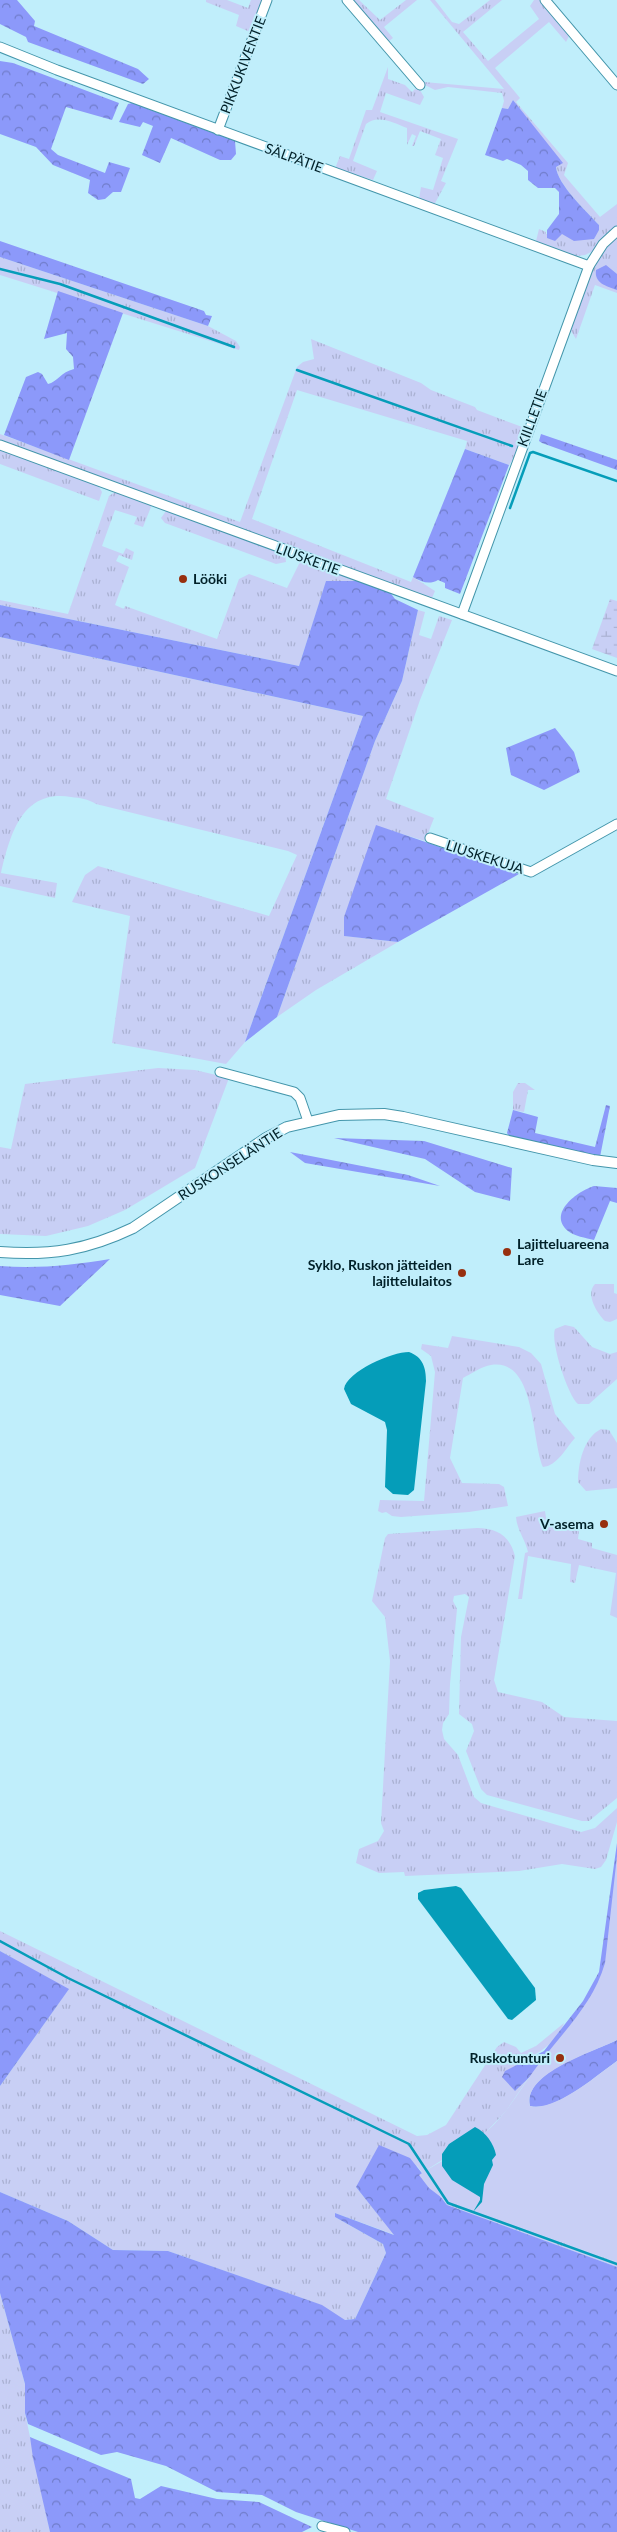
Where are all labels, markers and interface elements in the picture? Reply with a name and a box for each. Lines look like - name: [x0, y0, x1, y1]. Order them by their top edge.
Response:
- street label: PIKKUKIVENTIE: [216, 14, 269, 116]
- street label: SÄLPÄTIE: [263, 139, 326, 176]
- street label: KIILLETIE: [513, 387, 550, 449]
- street label: LIUSKETIE: [274, 539, 342, 578]
- place label: Lööki: [193, 570, 227, 587]
- marker: Lööki: [177, 573, 189, 585]
- street label: LIUSKEKUJA: [444, 836, 527, 877]
- street label: RUSKONSELÄNTIE: [175, 1124, 285, 1204]
- place label: Lajitteluareena Lare: [517, 1235, 609, 1268]
- marker: Lajitteluareena Lare: [501, 1246, 513, 1258]
- place label: Syklo, Ruskon jätteiden lajittelulaitos: [308, 1256, 452, 1289]
- marker: Syklo, Ruskon jätteiden lajittelulaitos: [456, 1267, 468, 1279]
- place label: V-asema: [539, 1515, 594, 1532]
- marker: V-asema: [598, 1518, 610, 1530]
- place label: Ruskotunturi: [469, 2049, 550, 2066]
- marker: Ruskotunturi: [554, 2052, 566, 2064]

